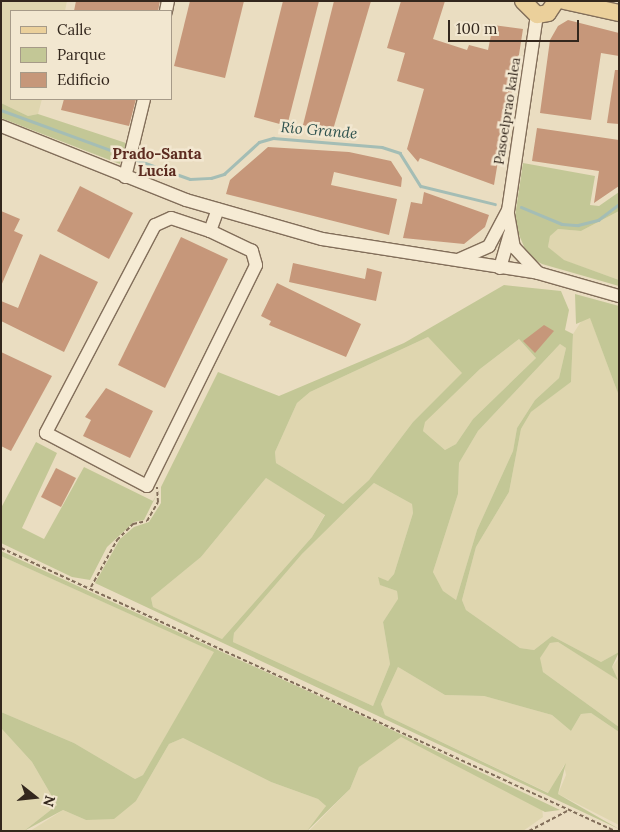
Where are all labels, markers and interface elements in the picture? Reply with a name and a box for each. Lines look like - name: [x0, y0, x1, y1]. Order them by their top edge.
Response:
- legend: [10, 10, 172, 100]
- scale bar: [450, 10, 581, 42]
- text: 100 m: [456, 19, 497, 38]
- text: Calle: [57, 20, 92, 39]
- text: Parque: [57, 45, 106, 64]
- street label: Pasoelprao kalea: [490, 56, 524, 166]
- text: Edificio: [57, 70, 110, 89]
- water label: Río Grande: [280, 118, 358, 142]
- district label: Prado-Santa Lucía: [112, 144, 202, 179]
- north arrow: [10, 772, 60, 822]
- text: N: [39, 793, 60, 809]

